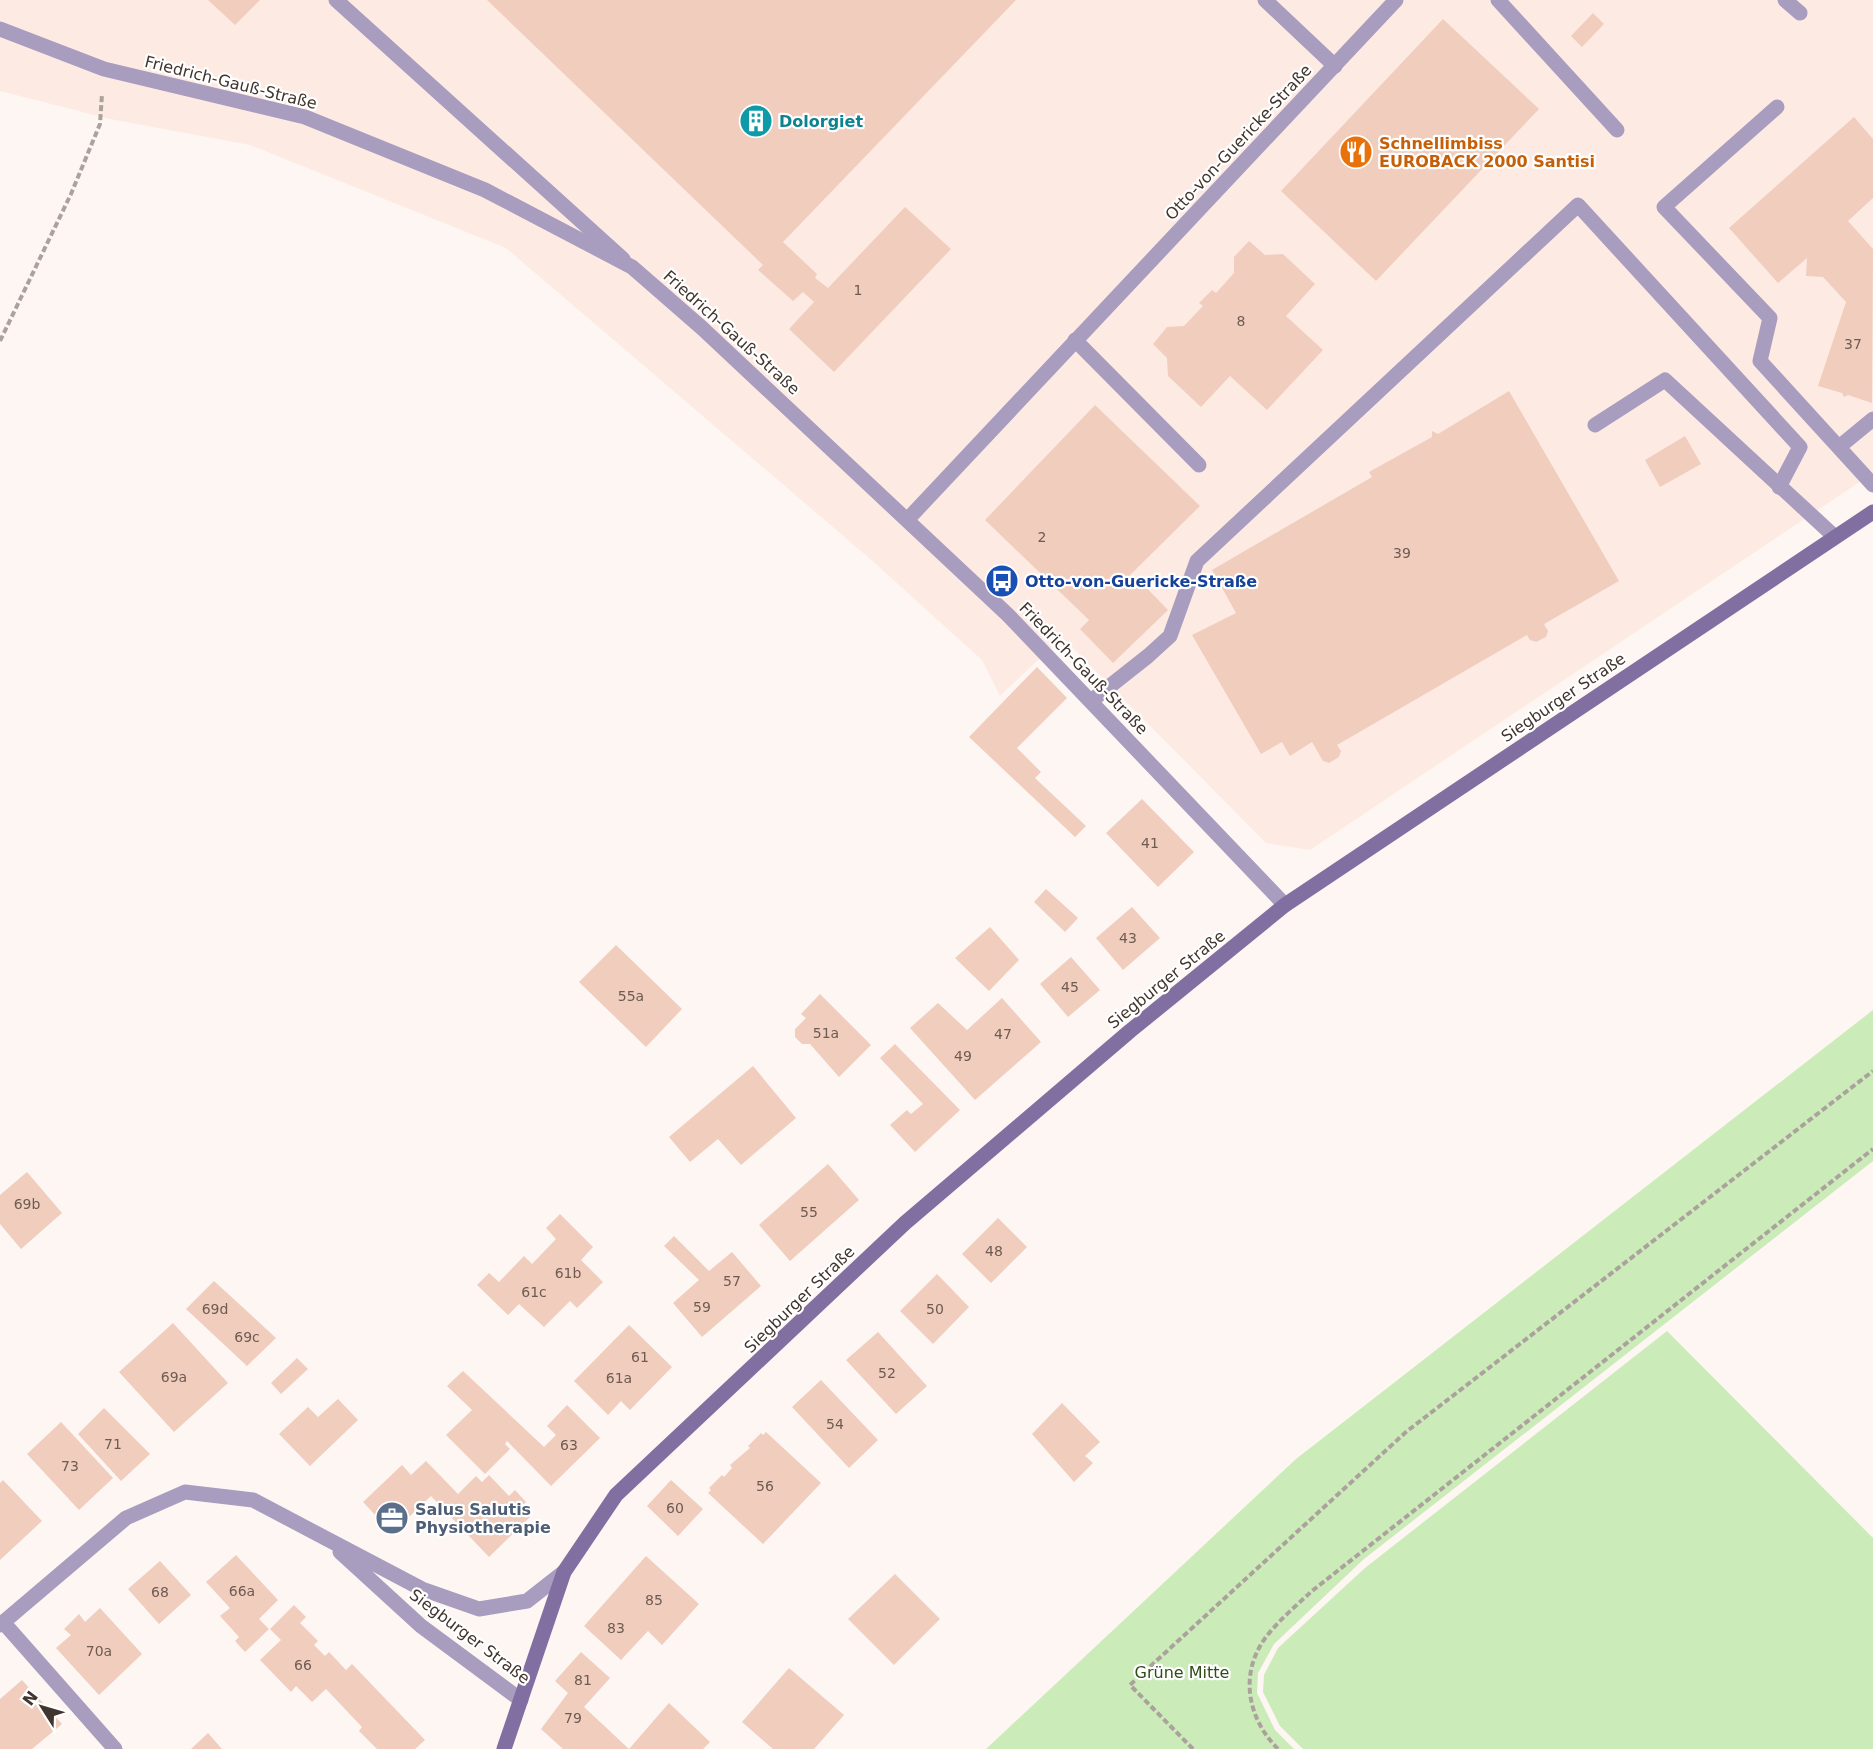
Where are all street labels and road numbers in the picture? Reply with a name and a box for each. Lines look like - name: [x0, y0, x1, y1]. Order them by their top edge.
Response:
- street label: Friedrich-Gauß-Straße: [143, 52, 319, 113]
- street label: Otto-von-Guericke-Straße: [1161, 61, 1315, 224]
- street label: Friedrich-Gauß-Straße: [660, 266, 804, 399]
- street label: Friedrich-Gauß-Straße: [1015, 598, 1152, 738]
- street label: Siegburger Straße: [1498, 649, 1629, 746]
- street label: Siegburger Straße: [1104, 926, 1229, 1033]
- street label: Siegburger Straße: [740, 1242, 858, 1357]
- street label: Siegburger Straße: [406, 1585, 534, 1688]

